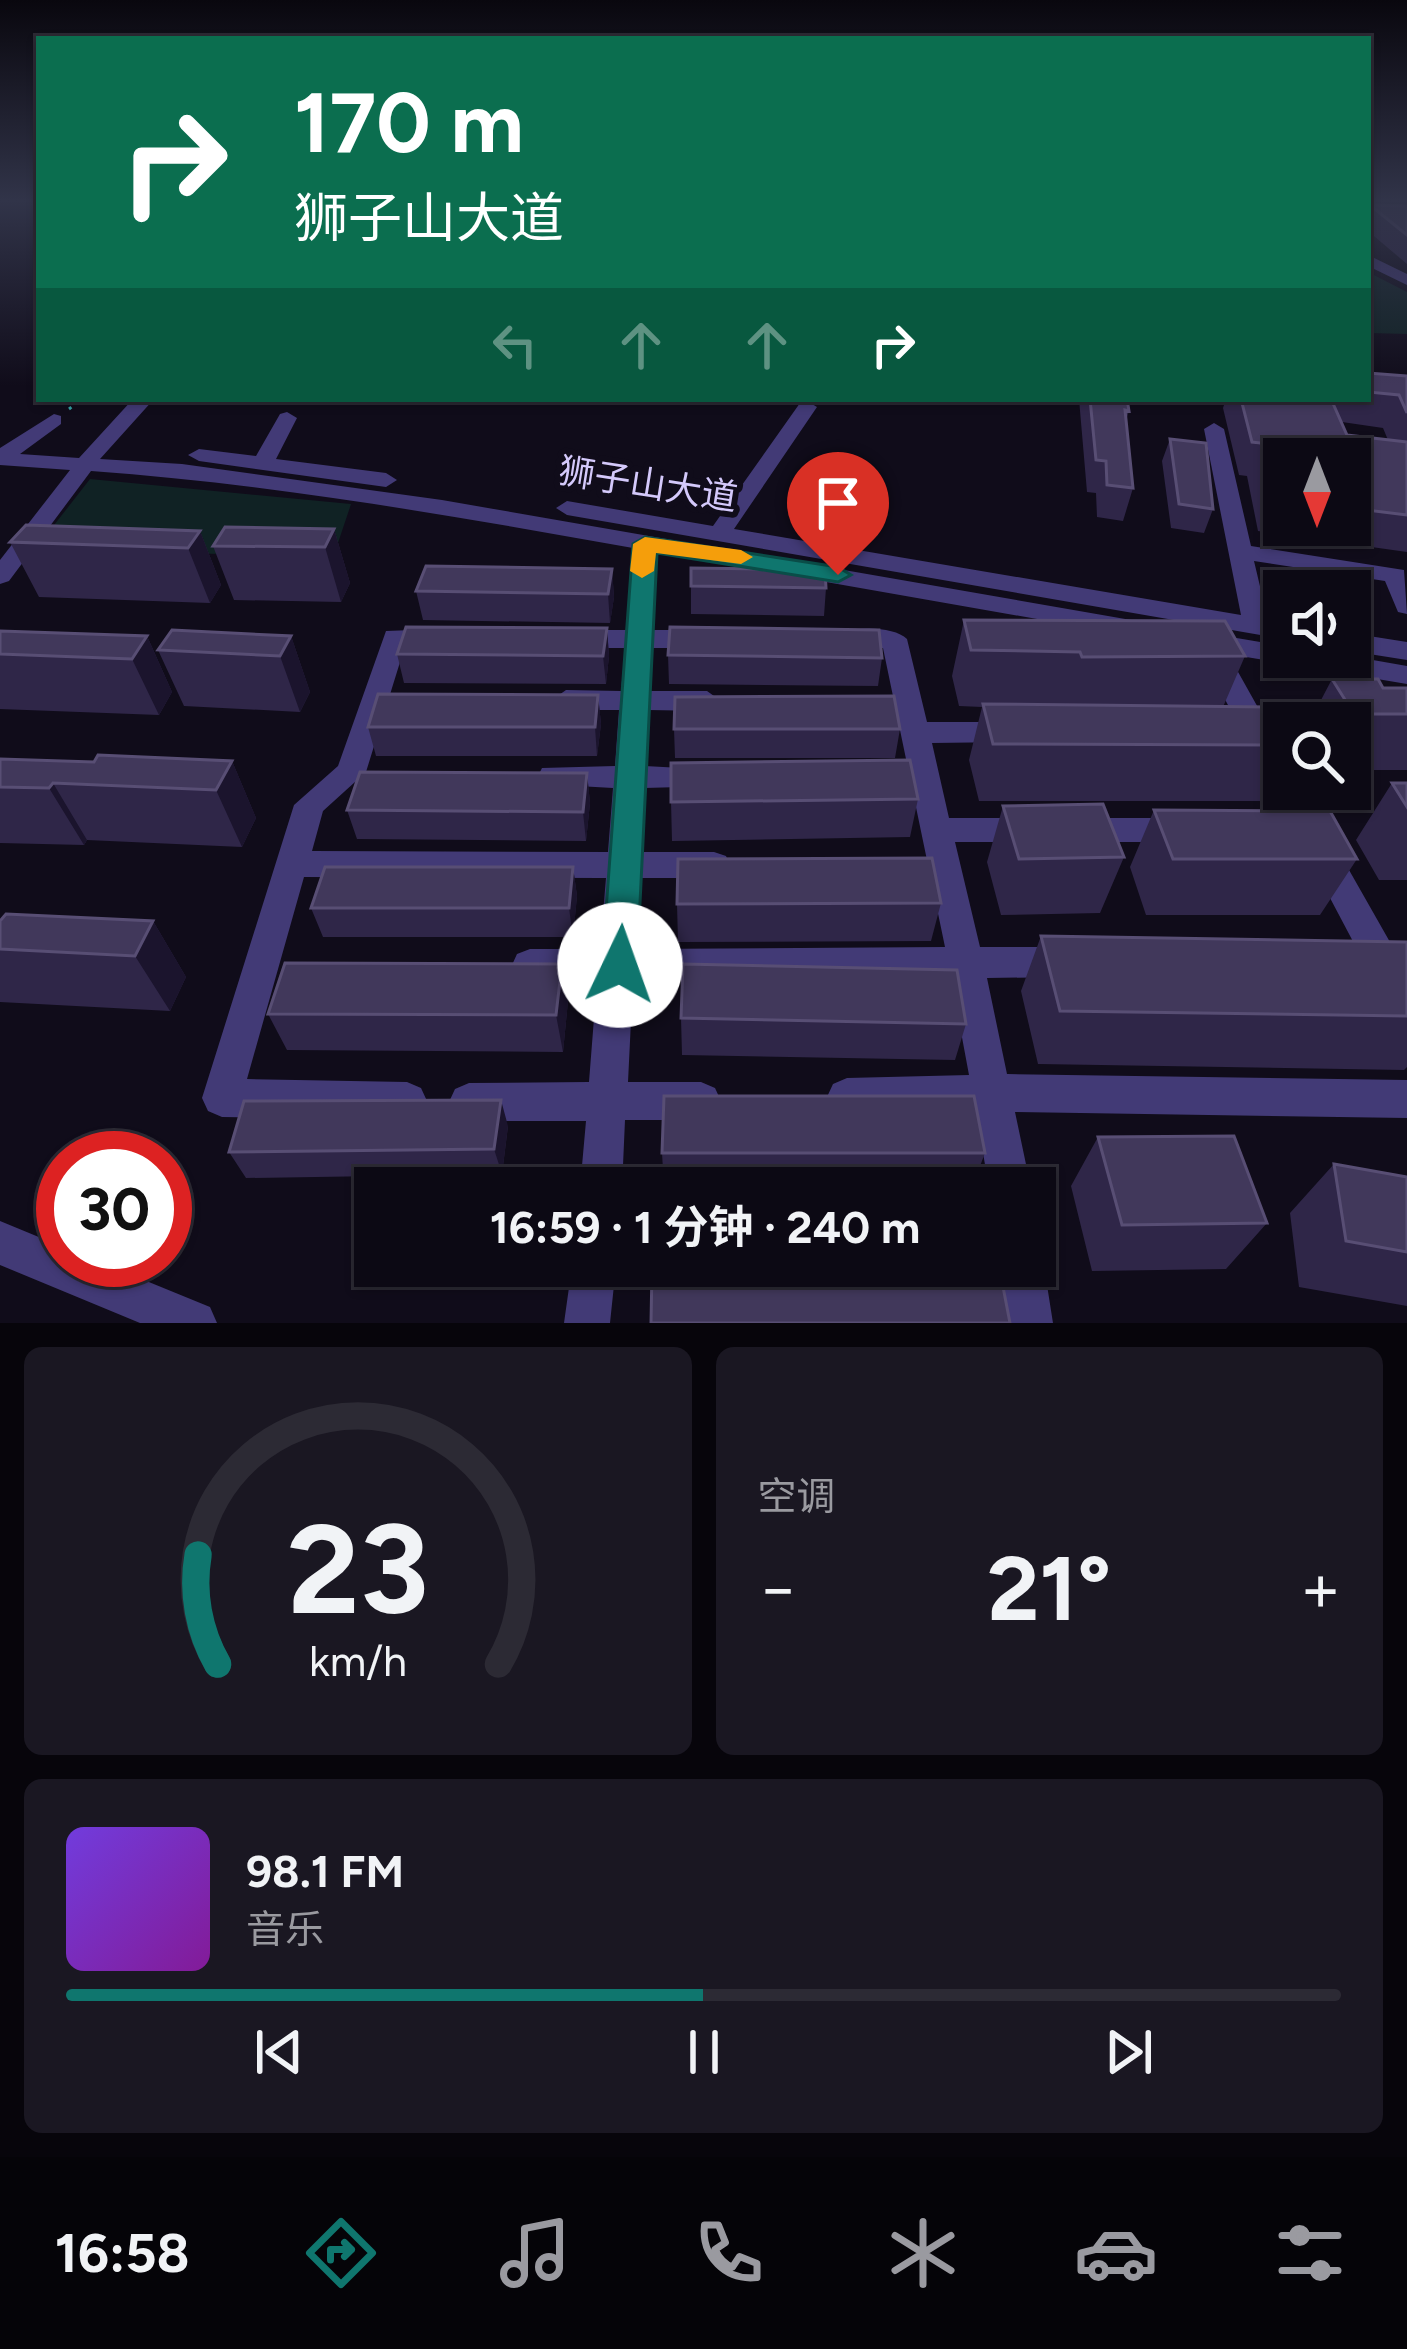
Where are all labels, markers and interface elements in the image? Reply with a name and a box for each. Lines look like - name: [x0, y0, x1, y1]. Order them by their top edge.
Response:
- text: 170 m: [294, 72, 524, 173]
- icon: right: [96, 84, 252, 240]
- text: 狮子山大道: [294, 186, 564, 251]
- icon: left: [482, 312, 548, 378]
- icon: ahead: [608, 312, 674, 378]
- icon: ahead: [734, 312, 800, 378]
- icon: right: [860, 312, 926, 378]
- north arrow: [1263, 438, 1371, 546]
- map controls: [1263, 438, 1371, 810]
- street label: 狮子山大道: [556, 449, 740, 519]
- pin: [787, 452, 889, 575]
- icon: arrive: [805, 470, 871, 536]
- button: sound: [1263, 570, 1371, 678]
- button: search: [1263, 702, 1371, 810]
- position arrow: [557, 902, 683, 1028]
- speed limit sign: 30: [36, 1131, 192, 1287]
- text: 16:59 · 1 分钟 · 240 m: [490, 1200, 920, 1254]
- text: 空调: [758, 1473, 836, 1520]
- text: 23: [287, 1494, 429, 1644]
- text: 21°: [987, 1534, 1111, 1643]
- text: −: [758, 1548, 799, 1628]
- text: +: [1300, 1548, 1341, 1628]
- text: km/h: [309, 1635, 407, 1687]
- text: 98.1 FM: [246, 1844, 404, 1898]
- text: 音乐: [246, 1906, 324, 1953]
- icon: previous: [246, 2019, 312, 2085]
- icon: pause: [671, 2019, 737, 2085]
- icon: next: [1096, 2019, 1162, 2085]
- icon: directions: [299, 2211, 383, 2295]
- icon: music: [493, 2211, 577, 2295]
- icon: phone: [687, 2211, 771, 2295]
- icon: climate: [881, 2211, 965, 2295]
- icon: car: [1074, 2211, 1158, 2295]
- icon: filters: [1268, 2211, 1352, 2295]
- text: 16:58: [55, 2221, 190, 2286]

